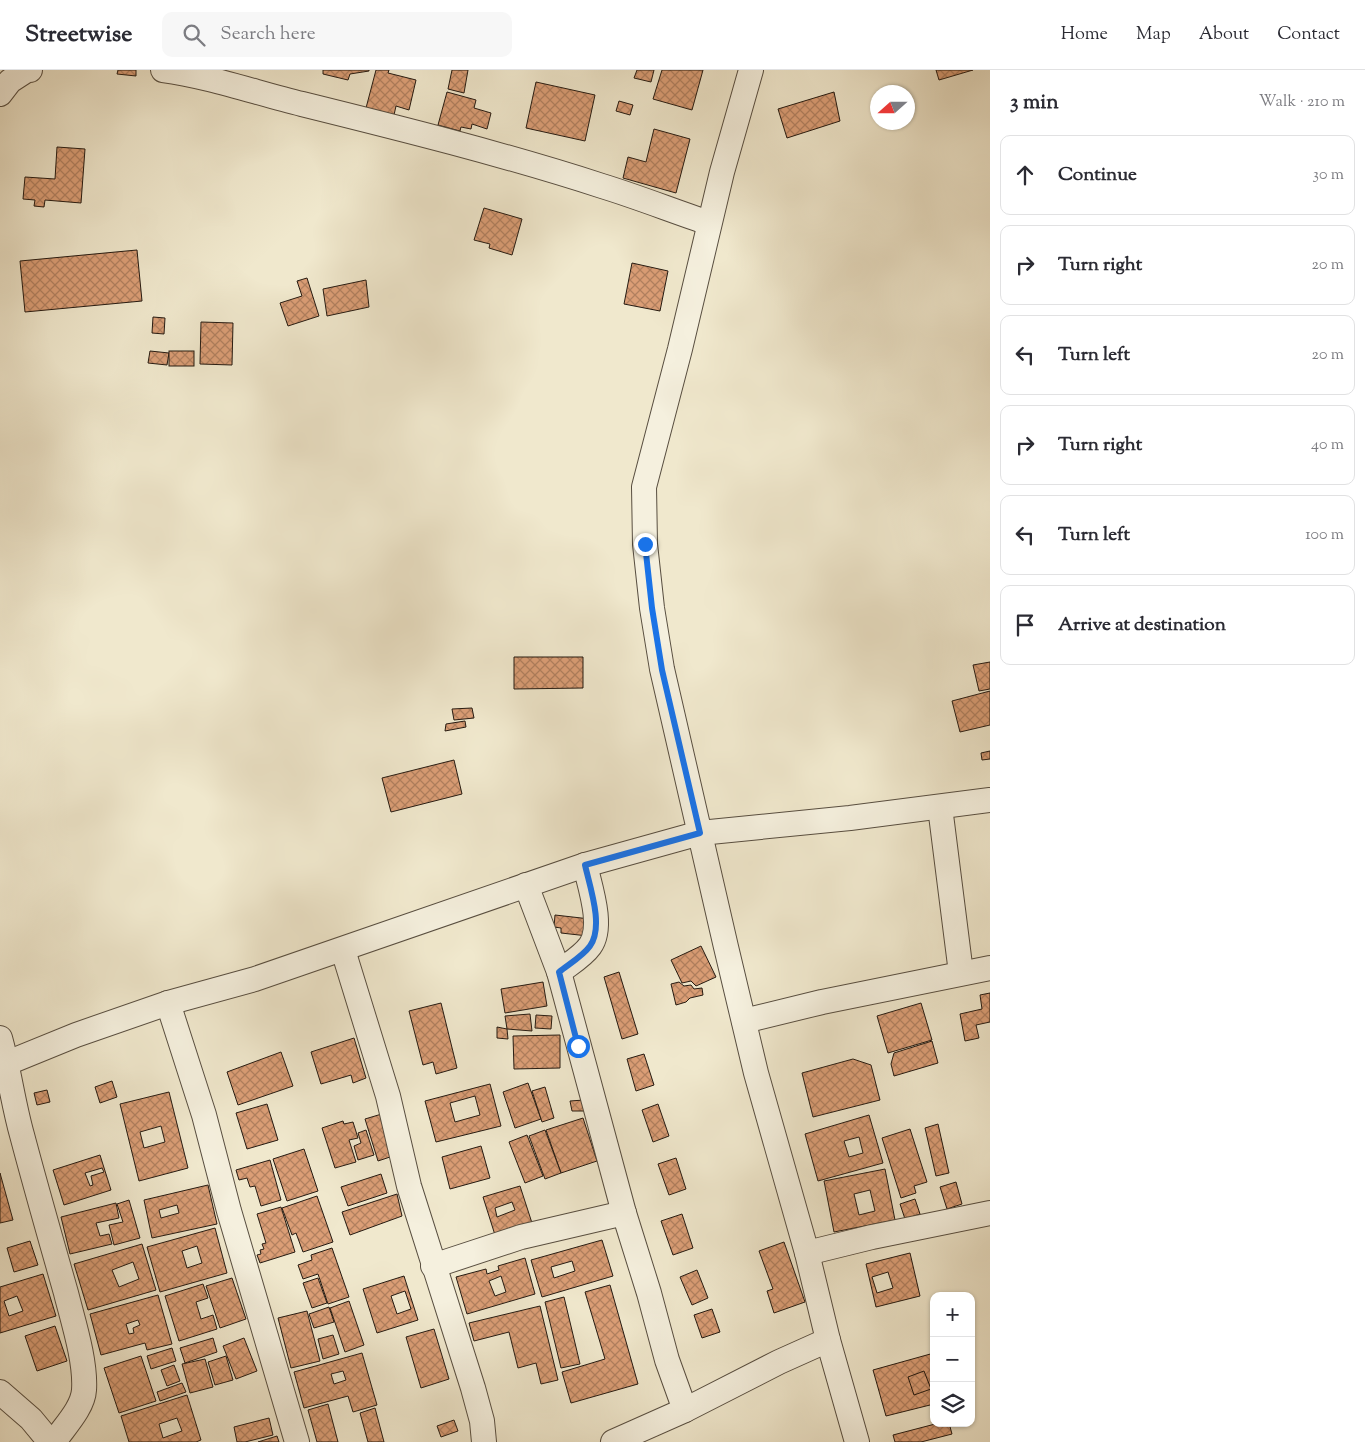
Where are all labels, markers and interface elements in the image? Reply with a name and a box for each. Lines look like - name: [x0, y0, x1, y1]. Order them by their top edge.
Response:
- search box: [162, 12, 512, 57]
- text: Streetwise: [25, 18, 132, 52]
- icon: search: [180, 21, 208, 49]
- text: Search here: [220, 21, 316, 48]
- text: Home: [1061, 22, 1108, 48]
- text: Map: [1136, 22, 1171, 48]
- text: About: [1199, 22, 1249, 48]
- text: Contact: [1277, 22, 1340, 48]
- north arrow: [870, 85, 915, 130]
- text: 3 min: [1010, 88, 1059, 118]
- text: Walk · 210 m: [1259, 91, 1345, 114]
- icon: ahead: [1011, 161, 1039, 189]
- text: Continue: [1058, 162, 1137, 189]
- text: 30 m: [1313, 164, 1344, 187]
- icon: right: [1011, 251, 1039, 279]
- text: Turn right: [1058, 252, 1142, 279]
- text: 20 m: [1311, 254, 1344, 277]
- icon: left: [1011, 341, 1039, 369]
- text: Turn left: [1058, 342, 1130, 369]
- text: 20 m: [1311, 344, 1344, 367]
- icon: right: [1011, 431, 1039, 459]
- text: Turn right: [1058, 432, 1142, 459]
- text: 40 m: [1311, 434, 1344, 457]
- icon: left: [1011, 521, 1039, 549]
- text: Turn left: [1058, 522, 1130, 549]
- text: 100 m: [1305, 524, 1344, 547]
- route end: [634, 533, 657, 556]
- icon: arrive: [1011, 611, 1039, 639]
- text: Arrive at destination: [1058, 612, 1226, 639]
- route start: [567, 1035, 590, 1058]
- map controls: [930, 1292, 975, 1427]
- button: +: [930, 1292, 975, 1337]
- button: −: [930, 1337, 975, 1382]
- button: layers: [930, 1382, 975, 1427]

